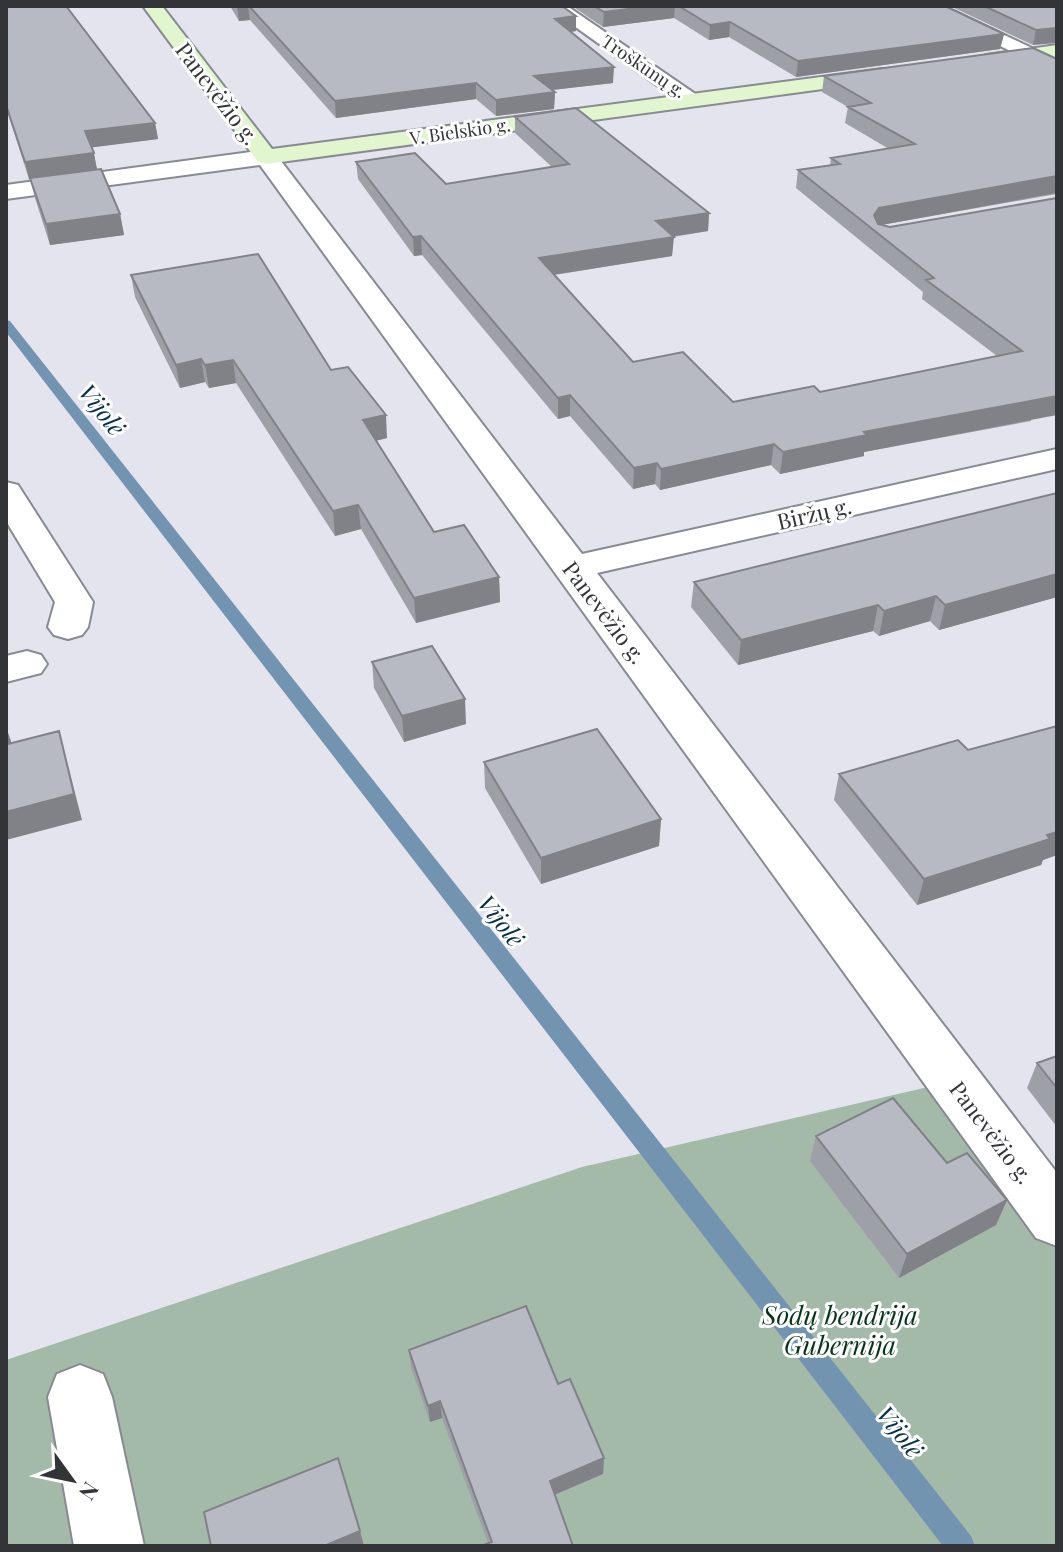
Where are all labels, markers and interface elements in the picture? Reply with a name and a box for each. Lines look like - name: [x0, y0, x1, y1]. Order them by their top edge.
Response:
- street label: Troškūnų g.: [597, 29, 691, 103]
- street label: Panevėžio g.: [170, 36, 266, 150]
- street label: V. Bielskio g.: [407, 112, 512, 150]
- water label: Vijolė: [73, 376, 133, 442]
- street label: Biržų g.: [774, 490, 854, 536]
- street label: Panevėžio g.: [557, 555, 653, 669]
- water label: Vijolė: [472, 887, 532, 953]
- street label: Panevėžio g.: [944, 1075, 1040, 1189]
- park label: Sodų bendrija Gubernija: [761, 1297, 918, 1362]
- water label: Vijolė: [871, 1398, 931, 1464]
- north arrow: [32, 1440, 112, 1520]
- text: N: [73, 1477, 107, 1506]

